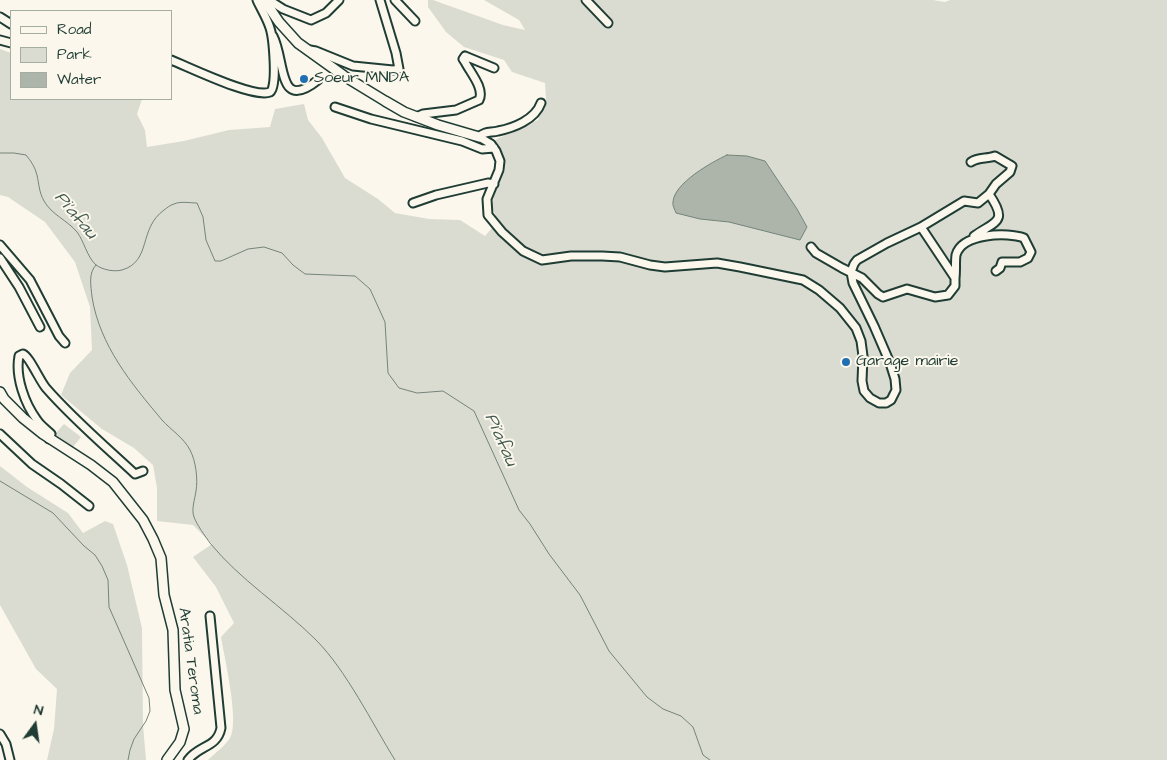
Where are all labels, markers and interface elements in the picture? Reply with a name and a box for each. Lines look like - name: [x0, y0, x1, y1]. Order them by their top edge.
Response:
- legend: [10, 10, 172, 100]
- text: Road: [57, 19, 91, 40]
- text: Park: [57, 44, 92, 65]
- text: Water: [57, 69, 101, 90]
- place label: Soeur MNDA: [314, 69, 409, 89]
- marker: Soeur MNDA: [298, 73, 310, 85]
- water label: Pi'afau: [49, 188, 101, 244]
- place label: Garage mairie: [856, 352, 958, 372]
- marker: Garage mairie: [840, 356, 852, 368]
- water label: Pi'afau: [479, 410, 521, 470]
- street label: Aratia Teroma: [173, 606, 207, 716]
- north arrow: [10, 700, 60, 750]
- text: N: [32, 700, 45, 721]

